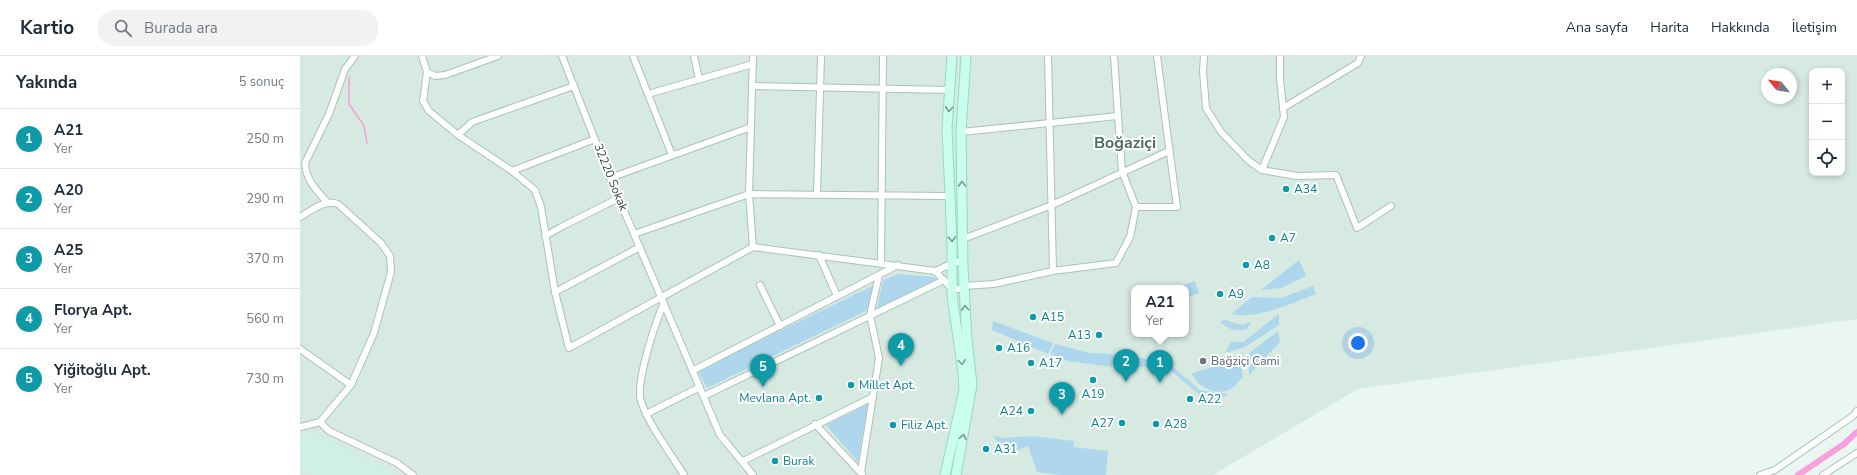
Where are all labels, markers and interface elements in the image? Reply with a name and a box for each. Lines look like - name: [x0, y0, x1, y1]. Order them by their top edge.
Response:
- search box: [98, 10, 378, 46]
- text: Kartio: [20, 15, 74, 41]
- icon: search: [112, 17, 134, 39]
- text: Burada ara: [144, 18, 218, 38]
- text: Ana sayfa: [1566, 18, 1628, 37]
- text: Harita: [1650, 18, 1689, 37]
- text: Hakkında: [1711, 18, 1770, 37]
- text: İletişim: [1792, 18, 1837, 37]
- north arrow: [1761, 68, 1797, 104]
- map controls: [1809, 68, 1845, 176]
- button: +: [1809, 68, 1845, 104]
- text: Yakında: [16, 71, 77, 94]
- text: 5 sonuç: [239, 73, 284, 91]
- button: −: [1809, 104, 1845, 140]
- one-way arrow: [944, 106, 953, 112]
- text: A21: [54, 120, 83, 140]
- text: 1: [25, 130, 33, 148]
- text: 250 m: [246, 130, 284, 148]
- district label: Boğaziçi: [1094, 132, 1156, 154]
- text: Yer: [54, 140, 72, 158]
- button: locate: [1809, 140, 1845, 176]
- street label: 32220 Sokak: [590, 141, 632, 214]
- text: A20: [54, 180, 83, 200]
- one-way arrow: [958, 181, 966, 187]
- place label: A34: [1294, 181, 1317, 197]
- marker: A34: [1281, 184, 1291, 194]
- text: 2: [25, 190, 33, 208]
- text: 290 m: [246, 190, 284, 208]
- text: Yer: [54, 200, 72, 218]
- place label: A7: [1280, 230, 1296, 246]
- marker: A7: [1267, 233, 1277, 243]
- one-way arrow: [947, 236, 956, 242]
- text: A25: [54, 240, 83, 260]
- text: 3: [25, 250, 33, 268]
- text: 370 m: [246, 250, 284, 268]
- place label: A8: [1254, 257, 1270, 273]
- text: Yer: [54, 260, 72, 278]
- marker: A8: [1241, 260, 1251, 270]
- popup: [1131, 285, 1189, 337]
- place label: A9: [1228, 286, 1244, 302]
- marker: A9: [1215, 289, 1225, 299]
- text: A21: [1145, 292, 1175, 312]
- text: Florya Apt.: [54, 300, 132, 320]
- one-way arrow: [960, 305, 969, 311]
- place label: A15: [1041, 309, 1064, 325]
- text: 4: [25, 310, 33, 328]
- text: 560 m: [246, 310, 284, 328]
- marker: A15: [1028, 312, 1038, 322]
- text: Yer: [1145, 312, 1164, 330]
- text: Yer: [54, 320, 72, 338]
- place label: A13: [1068, 327, 1091, 343]
- marker: A13: [1094, 330, 1104, 340]
- pin: 4: [888, 333, 914, 366]
- your location: [1348, 333, 1368, 353]
- place label: A16: [1007, 340, 1030, 356]
- marker: A16: [994, 343, 1004, 353]
- pin: 2: [1113, 349, 1139, 382]
- pin: 1: [1147, 350, 1173, 383]
- place label: Bağziçi Cami: [1211, 353, 1280, 369]
- pin: 5: [750, 354, 776, 387]
- place label: A17: [1039, 355, 1062, 371]
- marker: Bağziçi Cami: [1198, 356, 1208, 366]
- marker: A17: [1026, 358, 1036, 368]
- one-way arrow: [957, 359, 966, 366]
- text: Yiğitoğlu Apt.: [54, 360, 151, 380]
- text: 5: [25, 370, 33, 388]
- text: 730 m: [246, 370, 284, 388]
- marker: A19: [1088, 375, 1098, 385]
- place label: Millet Apt.: [859, 377, 916, 393]
- text: Yer: [54, 380, 72, 398]
- marker: Millet Apt.: [846, 380, 856, 390]
- pin: 3: [1049, 382, 1075, 415]
- place label: A19: [1081, 386, 1105, 402]
- place label: Mevlana Apt.: [739, 390, 811, 406]
- place label: A22: [1198, 391, 1221, 407]
- marker: Mevlana Apt.: [814, 393, 824, 403]
- marker: A22: [1185, 394, 1195, 404]
- place label: A24: [1000, 403, 1023, 419]
- marker: A24: [1026, 406, 1036, 416]
- place label: A27: [1091, 415, 1114, 431]
- place label: A28: [1164, 416, 1187, 432]
- place label: Filiz Apt.: [901, 417, 948, 433]
- marker: A27: [1117, 418, 1127, 428]
- marker: A28: [1151, 419, 1161, 429]
- marker: Filiz Apt.: [888, 420, 898, 430]
- one-way arrow: [958, 434, 967, 440]
- place label: A31: [994, 441, 1017, 457]
- marker: A31: [981, 444, 991, 454]
- place label: Burak: [783, 453, 815, 469]
- marker: Burak: [770, 456, 780, 466]

